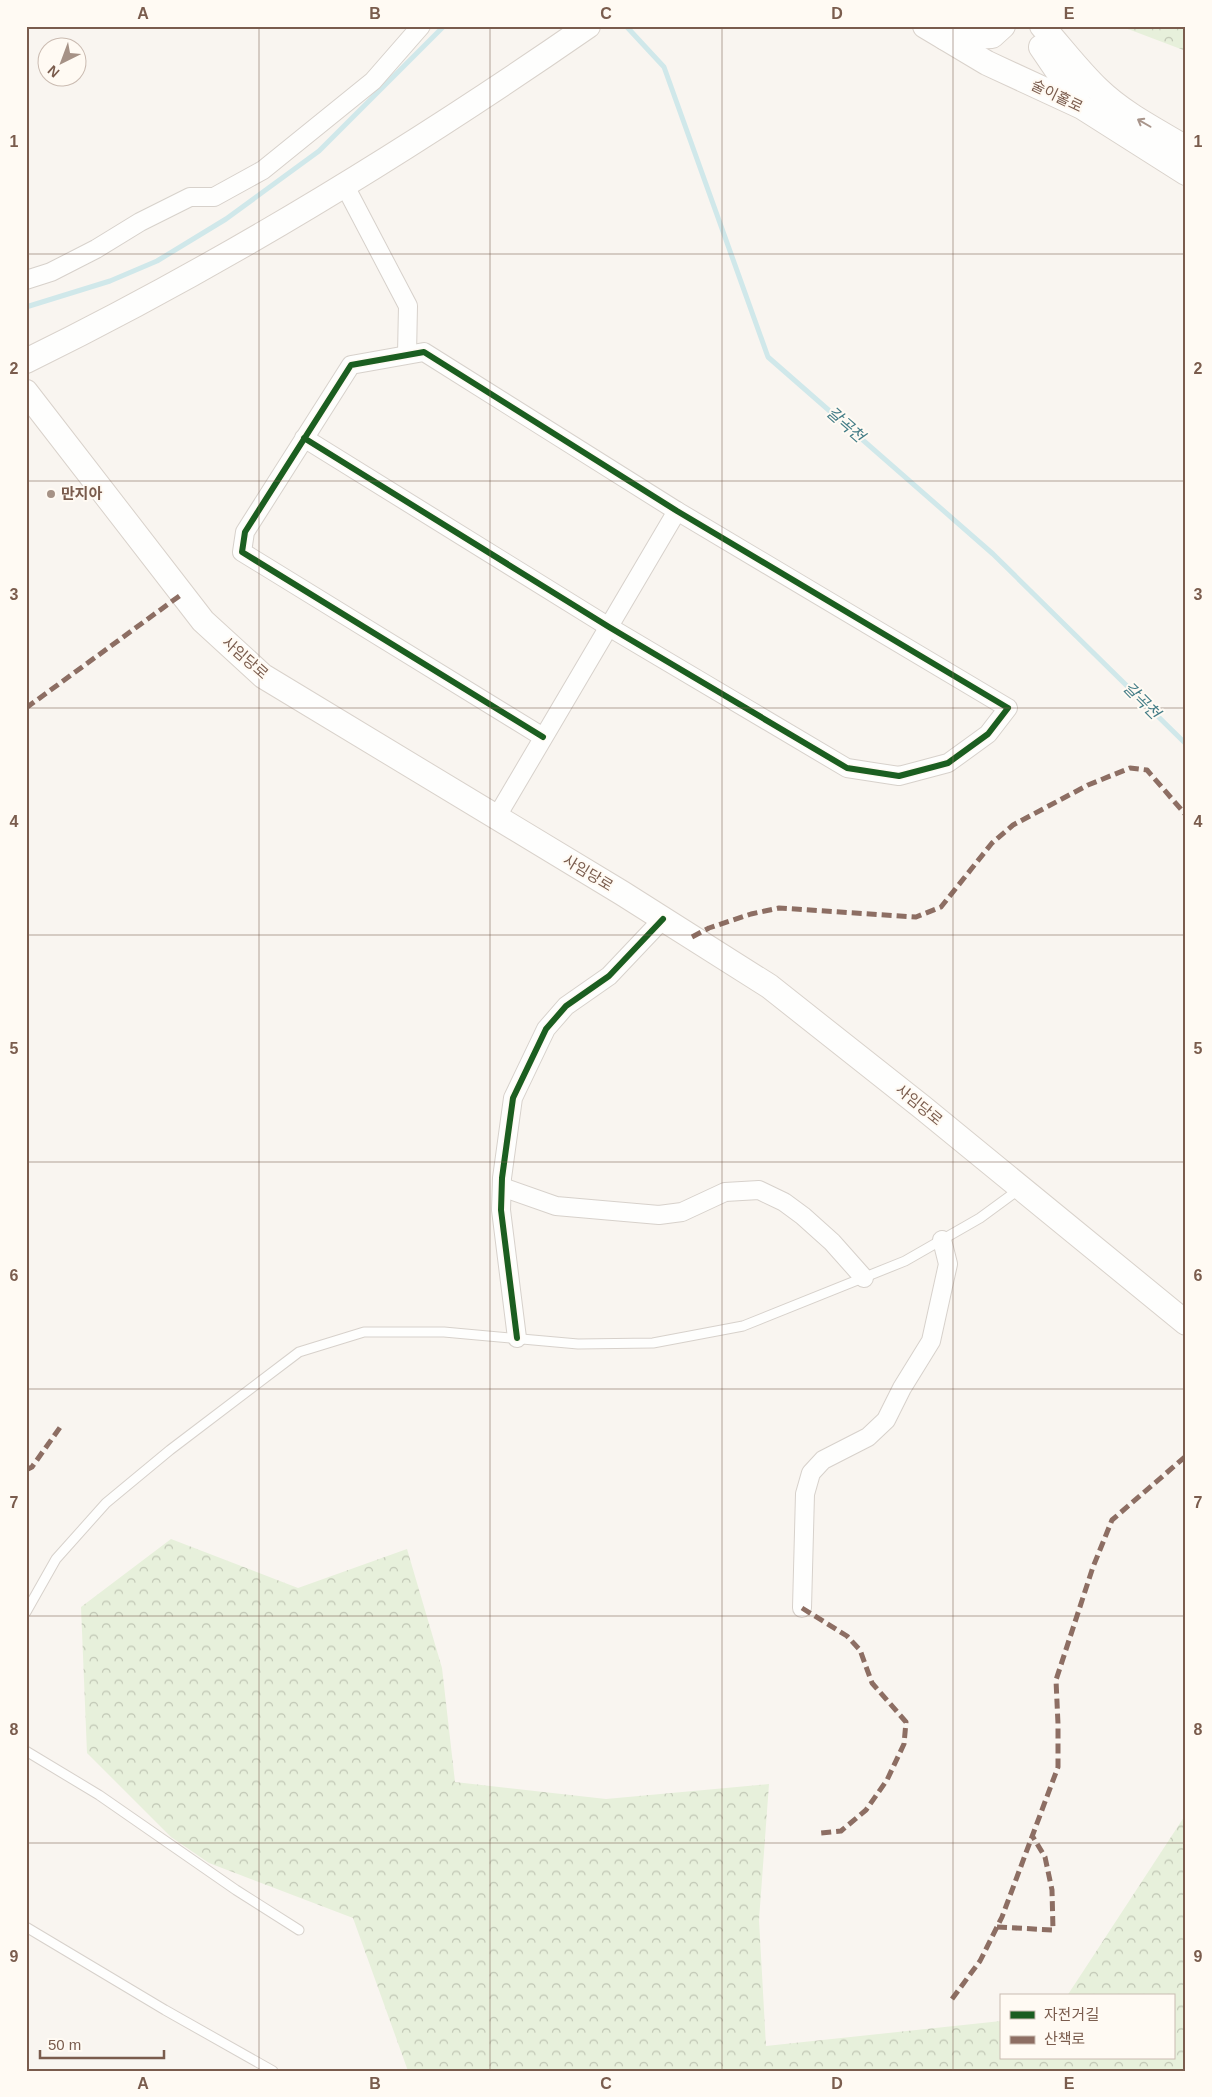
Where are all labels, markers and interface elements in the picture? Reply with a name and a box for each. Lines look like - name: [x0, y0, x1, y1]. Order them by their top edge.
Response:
- text: A: [137, 5, 149, 22]
- text: B: [369, 5, 381, 22]
- text: C: [600, 5, 612, 22]
- text: D: [831, 5, 843, 22]
- text: E: [1064, 5, 1075, 22]
- north arrow: [38, 38, 88, 88]
- text: N: [44, 62, 62, 81]
- street label: 술이홀로: [1029, 76, 1086, 115]
- one-way arrow: [1136, 118, 1151, 128]
- text: 1: [10, 133, 19, 150]
- text: 1: [1194, 133, 1203, 150]
- text: 2: [10, 360, 19, 377]
- text: 2: [1194, 360, 1203, 377]
- water label: 갈곡천: [823, 403, 870, 447]
- place label: 만지아: [61, 485, 103, 502]
- marker: 만지아: [45, 488, 57, 500]
- text: 3: [10, 586, 19, 603]
- text: 3: [1194, 586, 1203, 603]
- street label: 사임당로: [219, 633, 272, 682]
- water label: 갈곡천: [1120, 679, 1165, 724]
- text: 4: [10, 813, 19, 830]
- text: 4: [1194, 813, 1203, 830]
- street label: 사임당로: [560, 851, 616, 894]
- text: 5: [10, 1040, 19, 1057]
- text: 5: [1194, 1040, 1203, 1057]
- street label: 사임당로: [893, 1081, 946, 1129]
- text: 6: [10, 1267, 19, 1284]
- text: 6: [1194, 1267, 1203, 1284]
- text: 7: [10, 1494, 19, 1511]
- text: 7: [1194, 1494, 1203, 1511]
- text: 8: [10, 1721, 19, 1738]
- text: 8: [1194, 1721, 1203, 1738]
- text: 9: [10, 1948, 19, 1965]
- text: 9: [1194, 1948, 1203, 1965]
- legend: [1000, 1994, 1174, 2060]
- text: 자전거길: [1044, 2006, 1099, 2023]
- scale bar: [40, 2027, 164, 2059]
- text: 산책로: [1044, 2030, 1085, 2047]
- text: 50 m: [48, 2036, 81, 2053]
- text: A: [137, 2075, 149, 2092]
- text: B: [369, 2075, 381, 2092]
- text: C: [600, 2075, 612, 2092]
- text: D: [831, 2075, 843, 2092]
- text: E: [1064, 2075, 1075, 2092]

